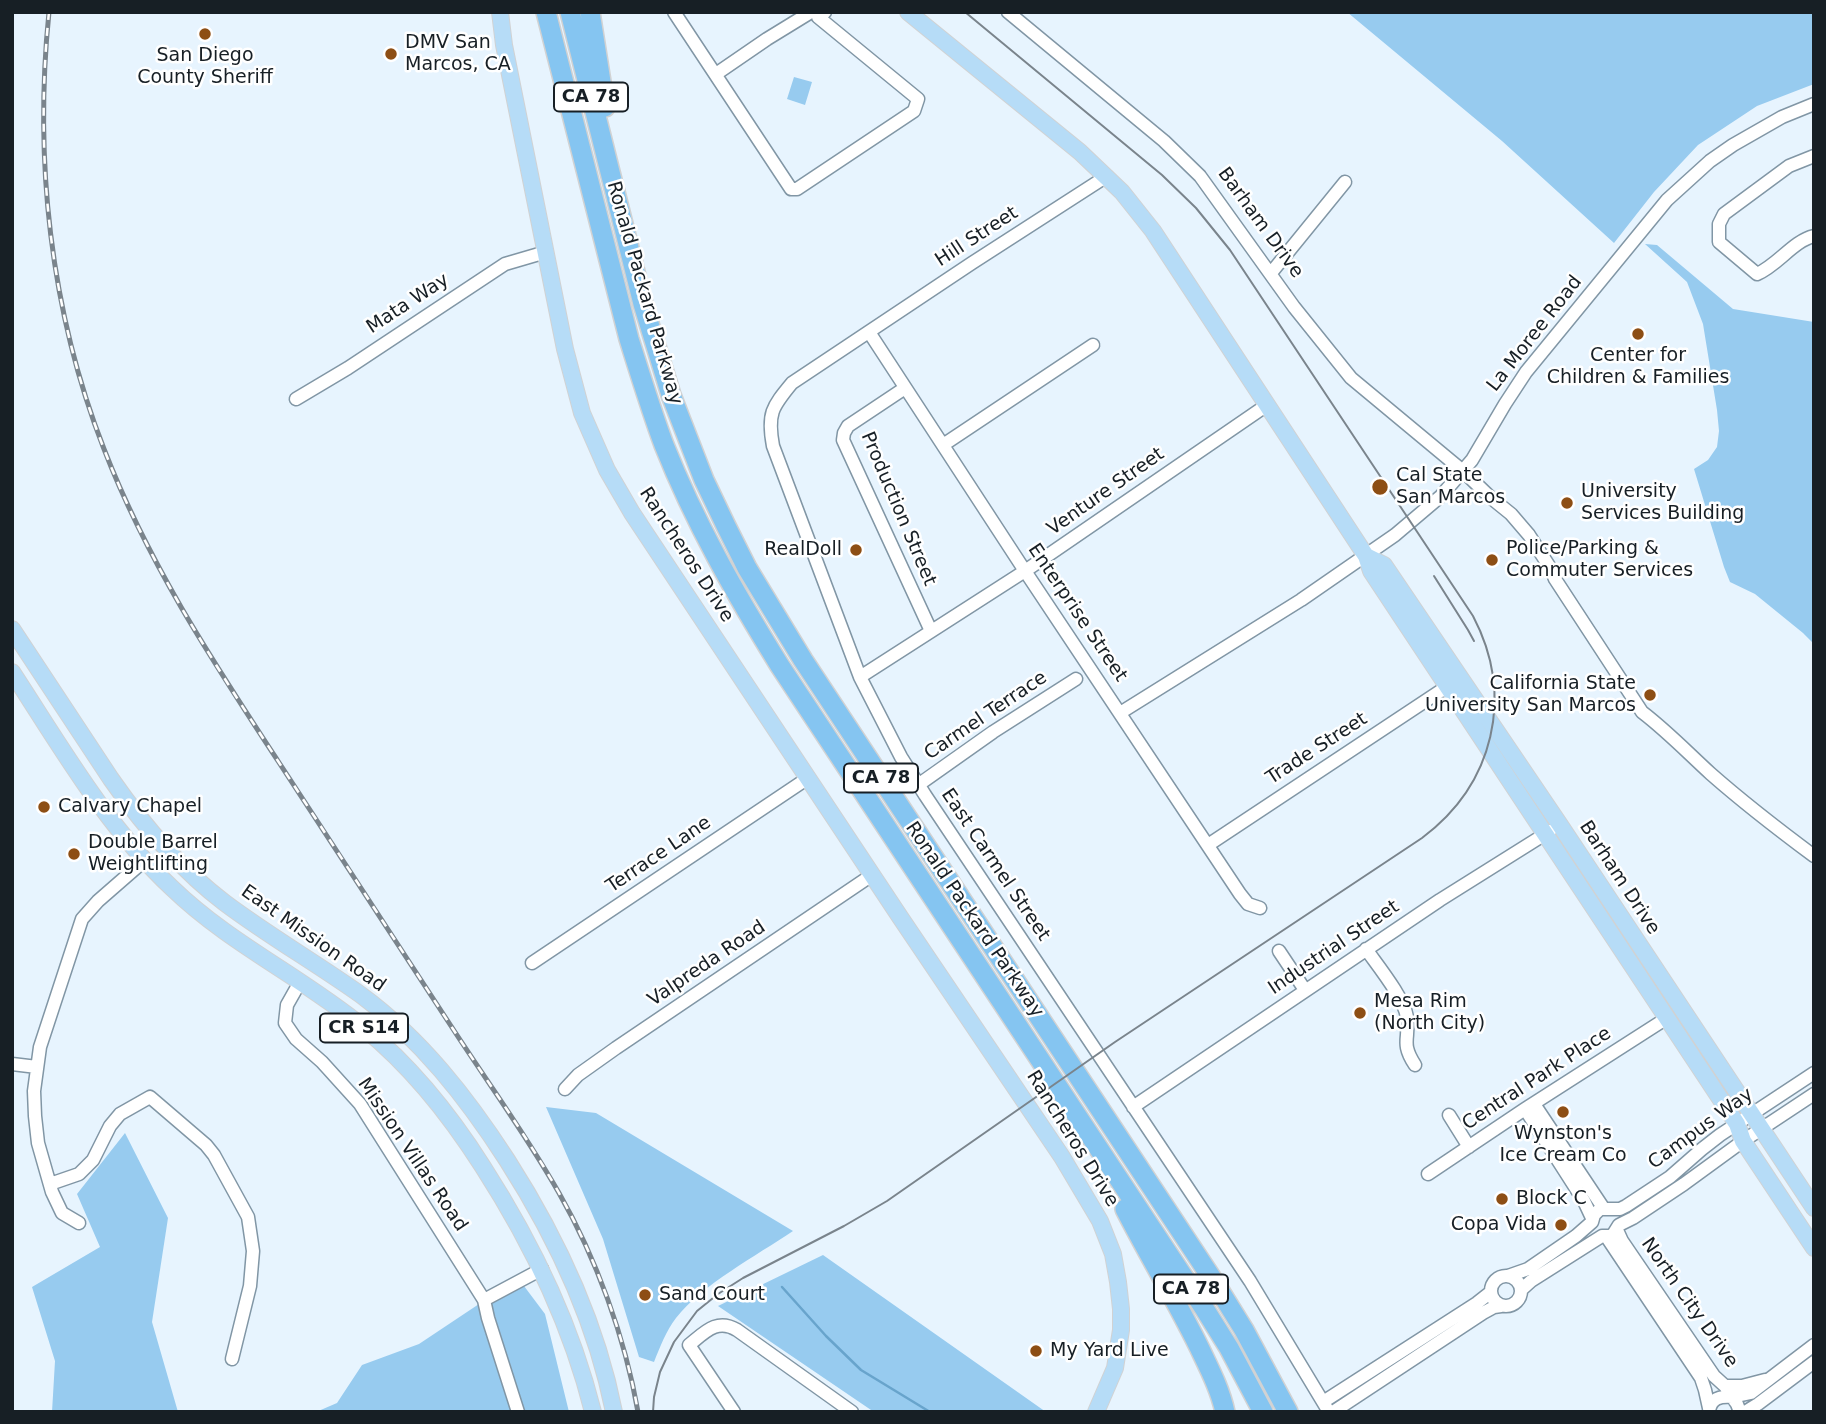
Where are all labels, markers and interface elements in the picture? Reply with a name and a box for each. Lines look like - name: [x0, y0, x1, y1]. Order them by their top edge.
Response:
- marker: San Diego County Sheriff: [197, 26, 213, 42]
- place label: DMV San Marcos, CA: [405, 32, 511, 76]
- place label: San Diego County Sheriff: [137, 45, 273, 89]
- marker: DMV San Marcos, CA: [383, 46, 399, 62]
- road number: CA 78: [554, 82, 628, 112]
- street label: Barham Drive: [1212, 163, 1308, 283]
- street label: Ronald Packard Parkway: [601, 179, 687, 407]
- street label: Hill Street: [931, 202, 1023, 272]
- street label: Mata Way: [363, 269, 453, 339]
- street label: La Moree Road: [1483, 272, 1587, 396]
- marker: Center for Children & Families: [1630, 326, 1646, 342]
- place label: Center for Children & Families: [1547, 345, 1729, 389]
- street label: Production Street: [855, 429, 941, 589]
- street label: Venture Street: [1043, 443, 1169, 541]
- place label: Cal State San Marcos: [1396, 465, 1505, 509]
- marker: Cal State San Marcos: [1370, 477, 1390, 497]
- place label: University Services Building: [1581, 481, 1744, 525]
- street label: Rancheros Drive: [634, 483, 738, 627]
- marker: University Services Building: [1559, 495, 1575, 511]
- place label: Police/Parking & Commuter Services: [1506, 538, 1693, 582]
- place label: RealDoll: [764, 539, 842, 561]
- street label: Enterprise Street: [1022, 540, 1132, 686]
- marker: RealDoll: [848, 542, 864, 558]
- marker: Police/Parking & Commuter Services: [1484, 552, 1500, 568]
- street label: Carmel Terrace: [920, 667, 1052, 765]
- place label: California State University San Marcos: [1425, 673, 1636, 717]
- marker: California State University San Marcos: [1642, 687, 1658, 703]
- street label: Trade Street: [1262, 708, 1372, 790]
- road number: CA 78: [844, 764, 918, 792]
- street label: East Carmel Street: [936, 785, 1054, 945]
- place label: Calvary Chapel: [58, 796, 202, 818]
- marker: Calvary Chapel: [36, 799, 52, 815]
- street label: Terrace Lane: [602, 812, 716, 898]
- street label: Barham Drive: [1574, 817, 1664, 939]
- street label: Ronald Packard Parkway: [900, 818, 1048, 1022]
- place label: Double Barrel Weightlifting: [88, 832, 218, 876]
- marker: Double Barrel Weightlifting: [66, 846, 82, 862]
- street label: East Mission Road: [236, 881, 390, 997]
- street label: Industrial Street: [1264, 896, 1404, 1000]
- street label: Valpreda Road: [644, 916, 770, 1012]
- place label: Mesa Rim (North City): [1374, 991, 1485, 1035]
- marker: Mesa Rim (North City): [1352, 1005, 1368, 1021]
- road number: CR S14: [320, 1014, 408, 1042]
- street label: Central Park Place: [1458, 1022, 1616, 1136]
- street label: Rancheros Drive: [1021, 1067, 1123, 1211]
- street label: Mission Villas Road: [352, 1074, 472, 1236]
- street label: Campus Way: [1644, 1083, 1758, 1175]
- marker: Wynston's Ice Cream Co: [1555, 1104, 1571, 1120]
- place label: Wynston's Ice Cream Co: [1499, 1123, 1627, 1167]
- place label: Block C: [1516, 1188, 1587, 1210]
- marker: Block C: [1494, 1191, 1510, 1207]
- place label: Copa Vida: [1451, 1214, 1547, 1236]
- marker: Copa Vida: [1553, 1217, 1569, 1233]
- street label: North City Drive: [1636, 1234, 1742, 1372]
- road number: CA 78: [1154, 1274, 1228, 1304]
- place label: Sand Court: [659, 1284, 765, 1306]
- marker: Sand Court: [637, 1287, 653, 1303]
- place label: My Yard Live: [1050, 1340, 1169, 1362]
- marker: My Yard Live: [1028, 1343, 1044, 1359]

